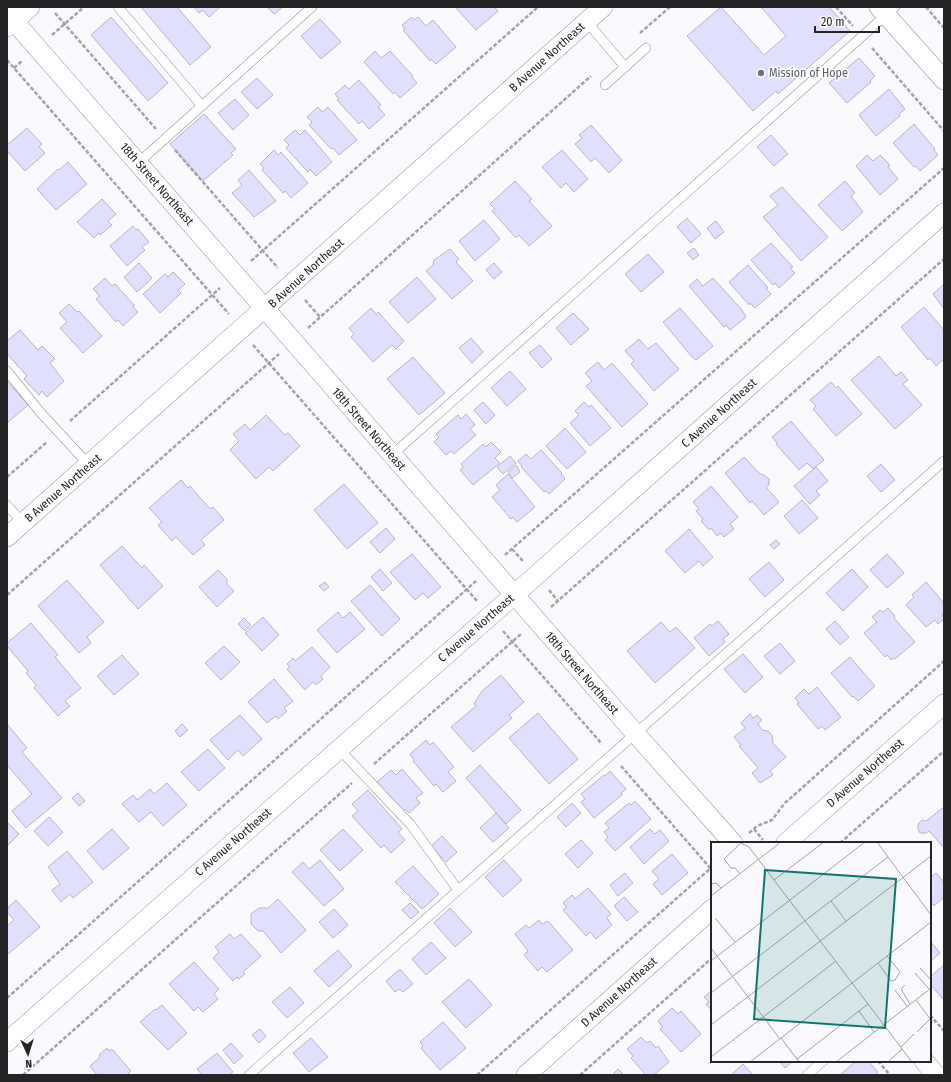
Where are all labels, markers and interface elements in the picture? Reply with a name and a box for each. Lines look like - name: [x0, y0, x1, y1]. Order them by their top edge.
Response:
- scale bar: [815, 8, 879, 34]
- text: 20 m: [821, 15, 845, 29]
- street label: B Avenue Northeast: [506, 19, 588, 95]
- place label: Mission of Hope: [769, 66, 848, 80]
- marker: Mission of Hope: [756, 68, 766, 78]
- street label: 18th Street Northeast: [117, 140, 197, 228]
- street label: B Avenue Northeast: [265, 235, 347, 311]
- street label: C Avenue Northeast: [678, 375, 760, 450]
- street label: 18th Street Northeast: [329, 385, 409, 473]
- street label: B Avenue Northeast: [22, 451, 104, 525]
- street label: C Avenue Northeast: [435, 591, 517, 665]
- street label: 18th Street Northeast: [542, 629, 622, 717]
- street label: D Avenue Northeast: [824, 736, 906, 810]
- street label: C Avenue Northeast: [192, 805, 274, 879]
- inset map: [711, 842, 931, 1062]
- street label: D Avenue Northeast: [578, 954, 660, 1030]
- north arrow: [8, 1034, 48, 1074]
- text: N: [25, 1057, 32, 1070]

